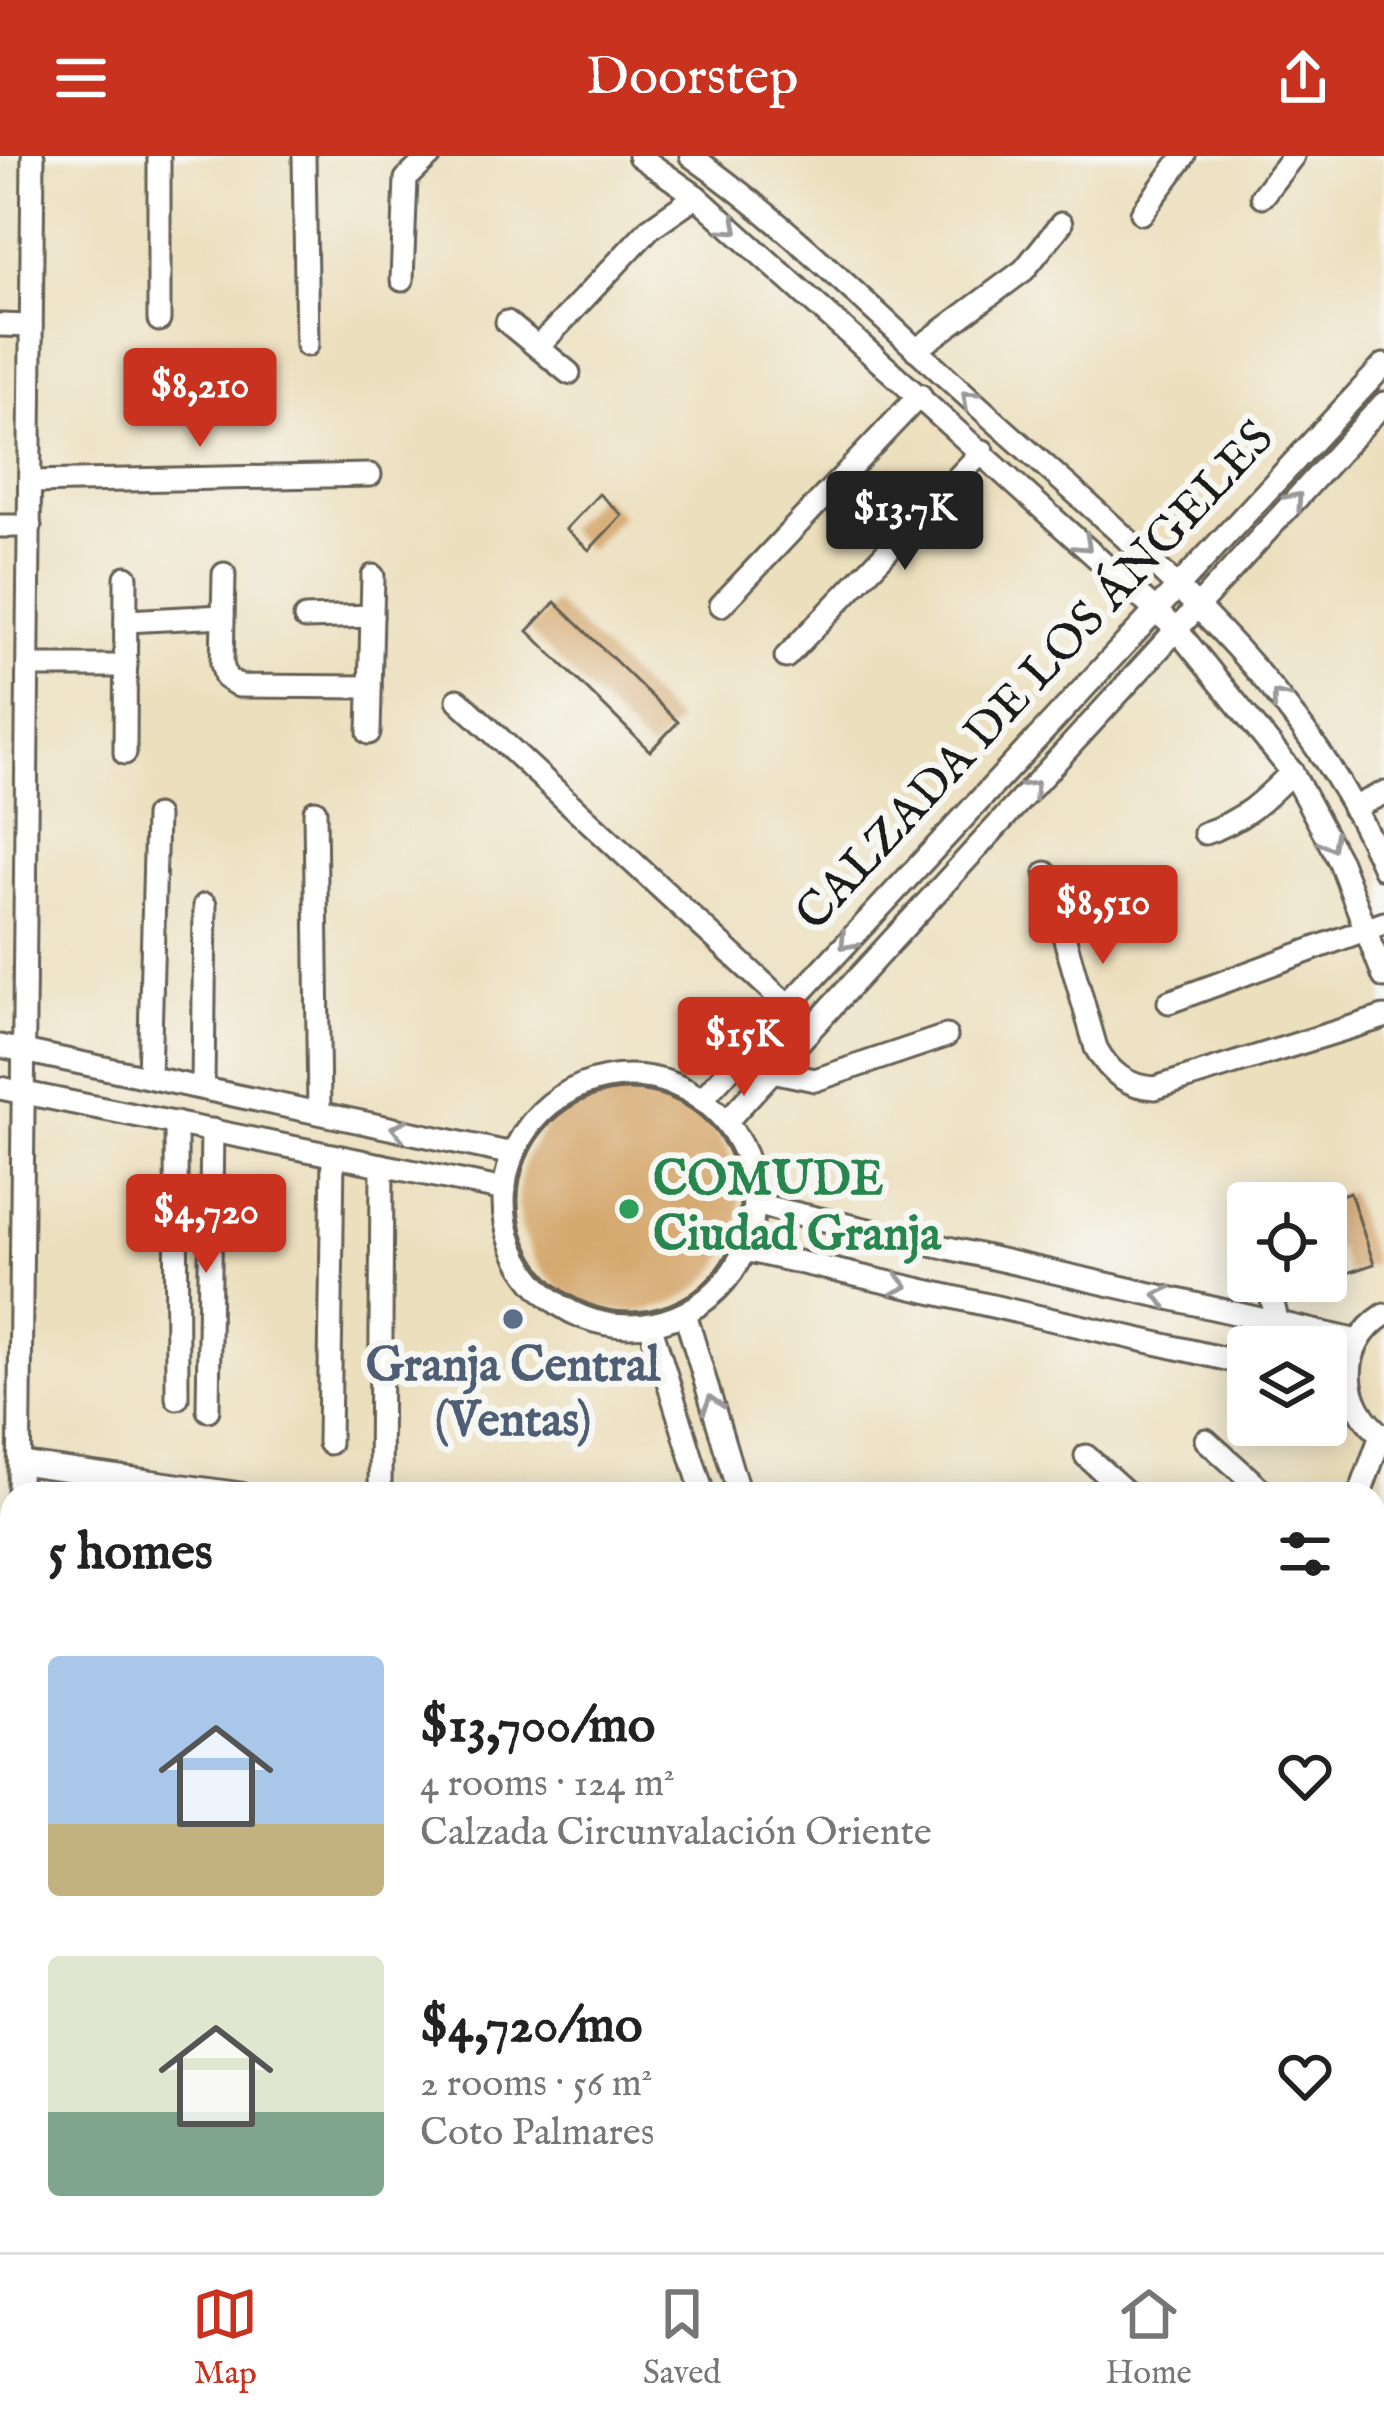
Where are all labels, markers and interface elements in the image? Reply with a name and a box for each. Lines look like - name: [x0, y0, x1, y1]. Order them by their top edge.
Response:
- text: Doorstep: [586, 44, 798, 113]
- icon: menu: [48, 45, 114, 111]
- icon: share: [1270, 45, 1336, 111]
- one-way arrow: [717, 213, 739, 234]
- pin: $8,210: [102, 348, 298, 450]
- text: $8,210: [150, 362, 250, 411]
- one-way arrow: [962, 391, 983, 412]
- street label: CALZADA DE LOS ÁNGELES: [783, 408, 1288, 944]
- pin: $13.7K: [807, 471, 1003, 573]
- text: $13.7K: [853, 485, 957, 534]
- one-way arrow: [1281, 493, 1303, 514]
- one-way arrow: [1071, 530, 1092, 551]
- one-way arrow: [1272, 690, 1293, 712]
- one-way arrow: [1017, 780, 1039, 801]
- one-way arrow: [1316, 830, 1339, 851]
- pin: $8,510: [1005, 865, 1201, 967]
- text: $8,510: [1056, 879, 1150, 928]
- one-way arrow: [839, 929, 861, 950]
- pin: $15K: [673, 997, 815, 1099]
- text: $15K: [705, 1011, 783, 1060]
- one-way arrow: [389, 1117, 409, 1143]
- place label: COMUDE Ciudad Granja: [653, 1151, 942, 1266]
- pin: $4,720: [108, 1174, 304, 1276]
- map controls: [1227, 1182, 1347, 1446]
- button: locate: [1227, 1182, 1347, 1302]
- text: $4,720: [153, 1188, 259, 1237]
- marker: COMUDE Ciudad Granja: [616, 1196, 642, 1222]
- one-way arrow: [889, 1271, 909, 1296]
- one-way arrow: [1152, 1285, 1172, 1310]
- marker: Granja Central (Ventas): [500, 1306, 526, 1332]
- button: layers: [1227, 1326, 1347, 1446]
- place label: Granja Central (Ventas): [366, 1337, 661, 1452]
- one-way arrow: [701, 1394, 726, 1415]
- icon: filters: [1272, 1521, 1338, 1587]
- text: 5 homes: [48, 1522, 213, 1587]
- text: $13,700/mo: [420, 1695, 655, 1760]
- icon: home: [144, 1704, 288, 1848]
- icon: heart: [1272, 1743, 1338, 1809]
- text: 4 rooms · 124 m²: [420, 1760, 675, 1809]
- text: Calzada Circunvalación Oriente: [420, 1809, 932, 1858]
- text: $4,720/mo: [420, 1995, 642, 2060]
- icon: home: [144, 2004, 288, 2148]
- icon: heart: [1272, 2043, 1338, 2109]
- text: 2 rooms · 56 m²: [420, 2060, 653, 2109]
- text: Coto Palmares: [420, 2109, 654, 2158]
- tab: Map: [192, 2281, 258, 2395]
- tab: Saved: [643, 2281, 721, 2395]
- tab: Home: [1106, 2281, 1192, 2395]

